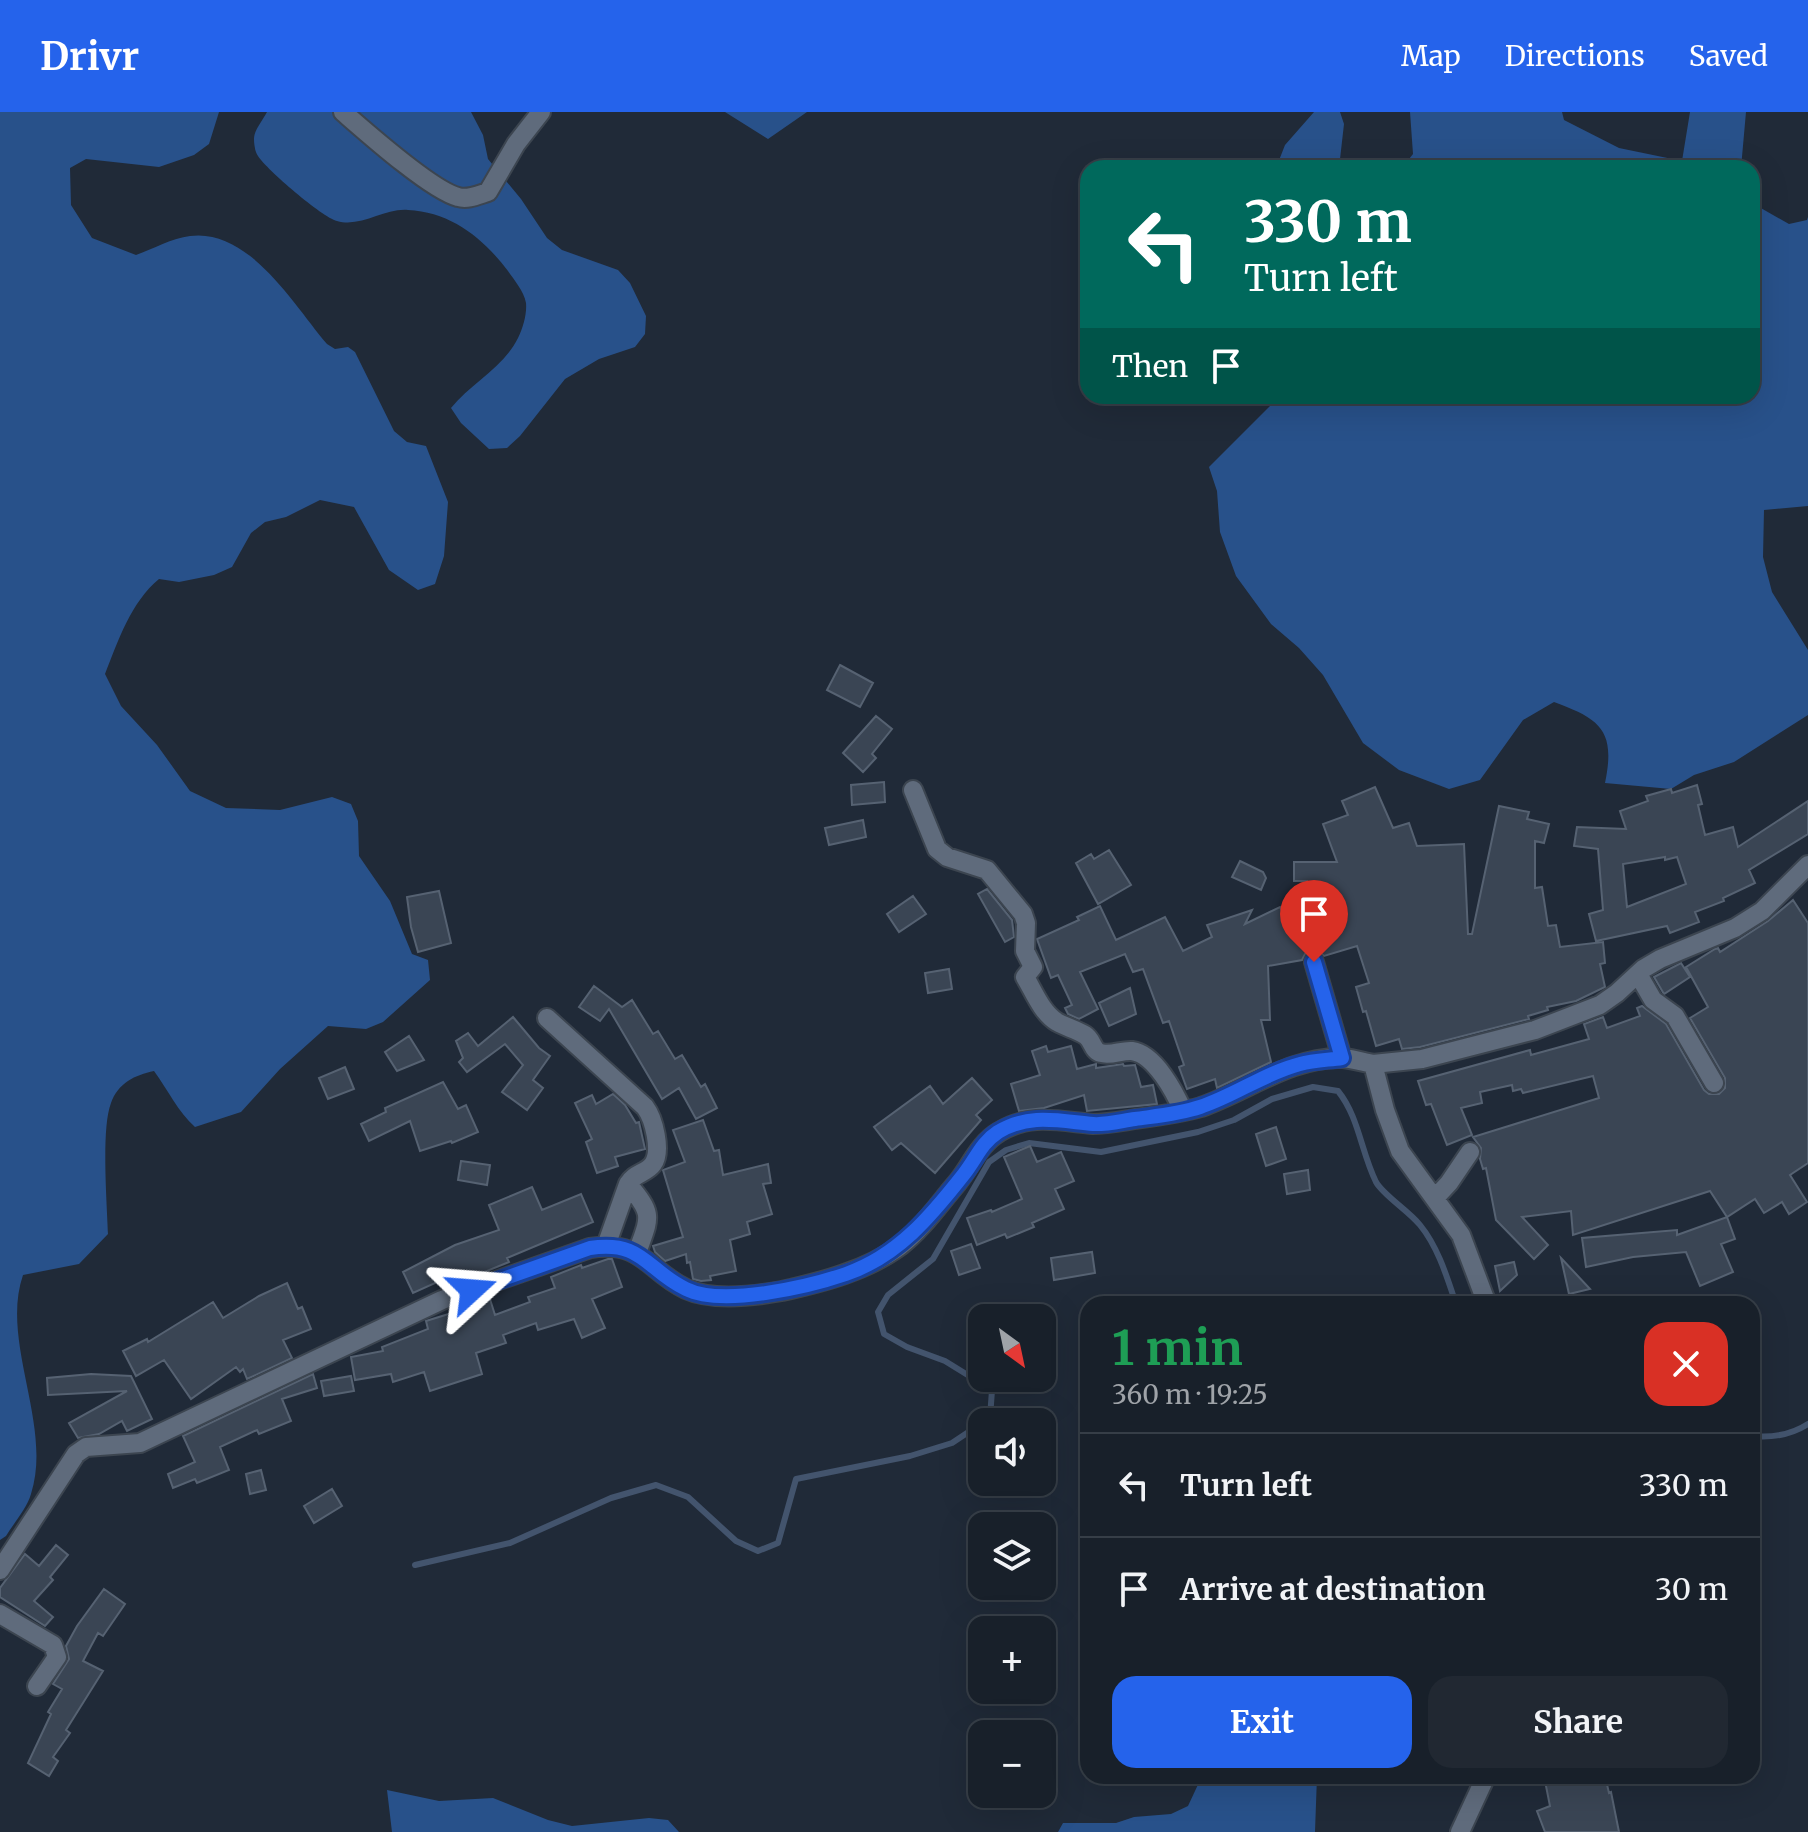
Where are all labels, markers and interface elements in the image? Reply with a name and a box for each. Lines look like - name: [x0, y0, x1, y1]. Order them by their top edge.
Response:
- text: Drivr: [40, 33, 139, 80]
- text: Map: [1401, 38, 1461, 74]
- text: Directions: [1505, 38, 1645, 74]
- text: Saved: [1689, 38, 1768, 74]
- text: 330 m: [1244, 187, 1412, 257]
- icon: left: [1112, 192, 1216, 296]
- text: Turn left: [1244, 256, 1398, 301]
- icon: arrive: [1204, 344, 1248, 388]
- text: Then: [1112, 347, 1188, 385]
- pin: [1280, 880, 1348, 962]
- icon: arrive: [1292, 892, 1336, 936]
- position arrow: [430, 1248, 514, 1332]
- north arrow: [968, 1304, 1056, 1392]
- map controls: [968, 1304, 1056, 1808]
- text: 1 min: [1112, 1318, 1243, 1378]
- button: close: [1644, 1322, 1728, 1406]
- text: 360 m · 19:25: [1112, 1378, 1268, 1411]
- button: sound: [968, 1408, 1056, 1496]
- icon: left: [1112, 1463, 1156, 1507]
- text: Turn left: [1180, 1466, 1312, 1504]
- text: 330 m: [1639, 1466, 1728, 1504]
- button: layers: [968, 1512, 1056, 1600]
- icon: arrive: [1112, 1567, 1156, 1611]
- text: Arrive at destination: [1180, 1570, 1486, 1608]
- text: 30 m: [1655, 1570, 1728, 1608]
- button: +: [968, 1616, 1056, 1704]
- button: Exit: [1112, 1676, 1412, 1768]
- button: Share: [1428, 1676, 1728, 1768]
- button: −: [968, 1720, 1056, 1808]

